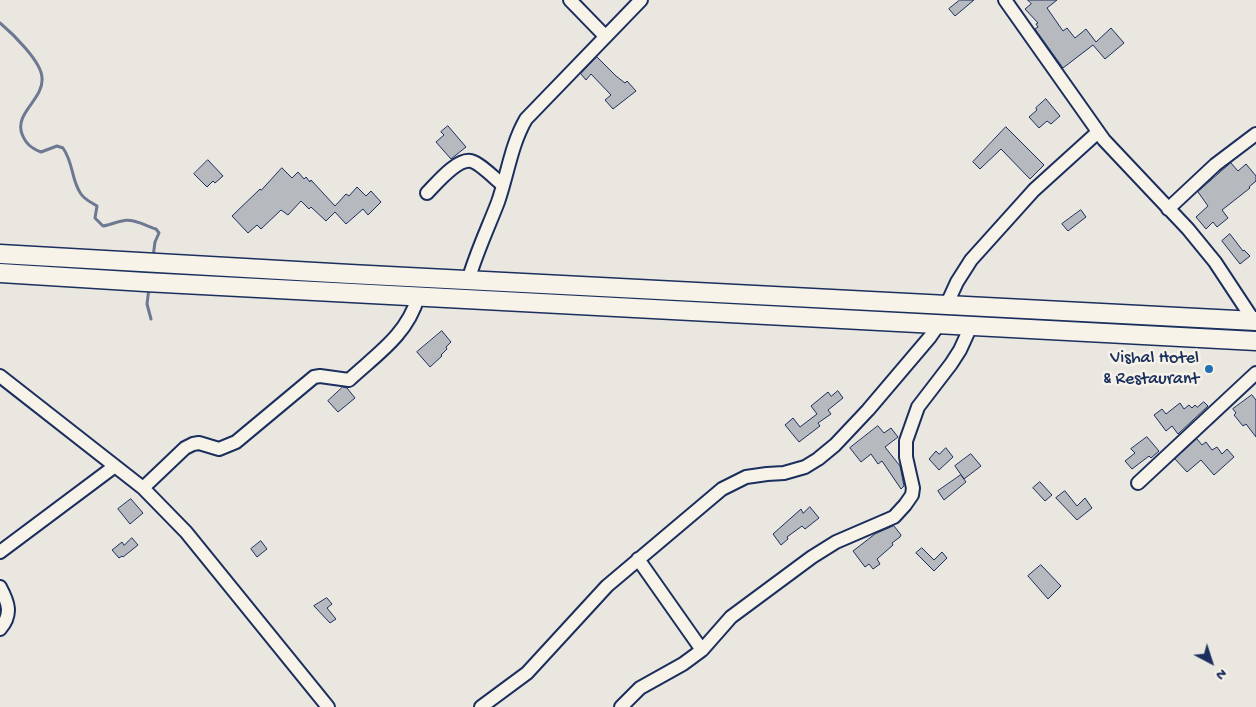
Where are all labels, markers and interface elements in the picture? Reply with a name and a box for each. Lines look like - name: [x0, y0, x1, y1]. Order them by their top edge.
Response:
- place label: Vishal Hotel & Restaurant: [1103, 348, 1199, 390]
- marker: Vishal Hotel & Restaurant: [1203, 363, 1215, 375]
- north arrow: [1186, 637, 1236, 687]
- text: N: [1212, 664, 1230, 683]

